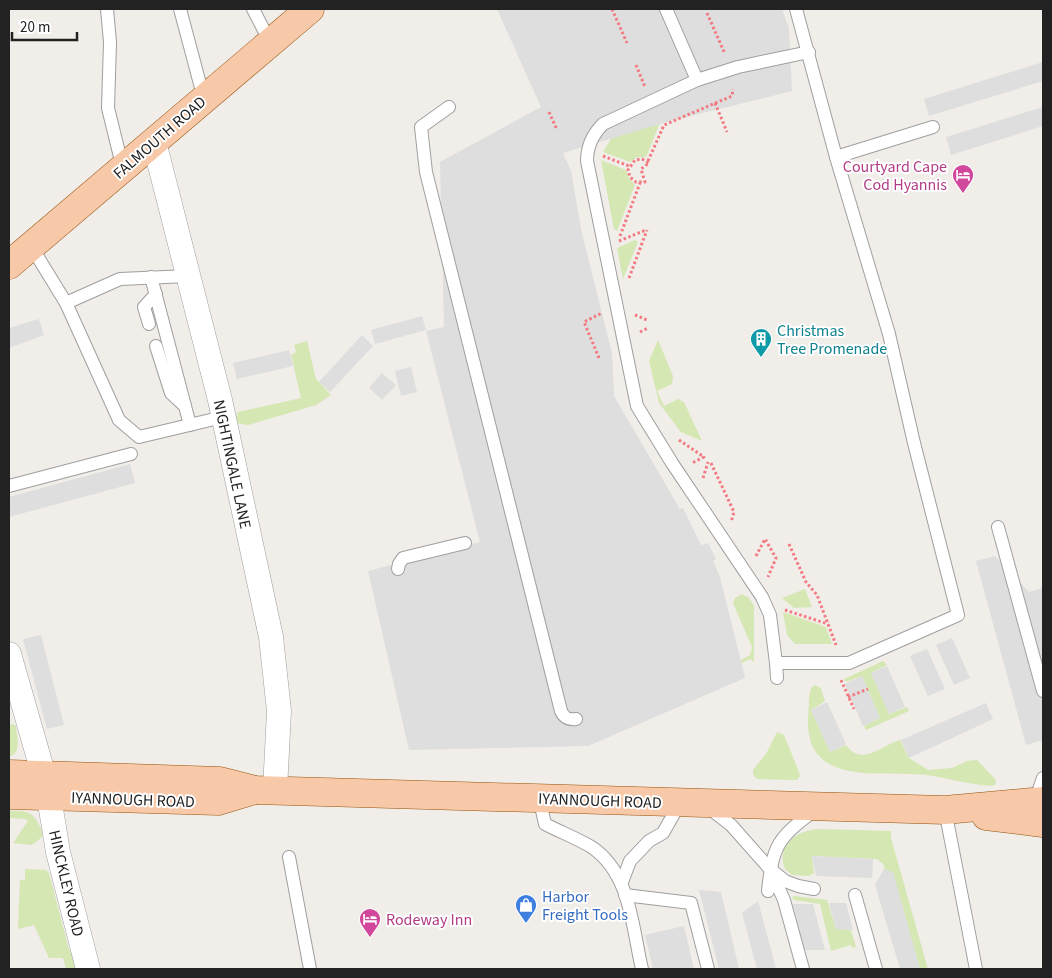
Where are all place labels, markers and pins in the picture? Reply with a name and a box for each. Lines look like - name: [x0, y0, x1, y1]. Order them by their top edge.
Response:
- place label: Courtyard Cape Cod Hyannis: [843, 156, 947, 196]
- hotel icon: Courtyard Cape Cod Hyannis: [951, 163, 975, 194]
- place label: Christmas Tree Promenade: [777, 320, 887, 360]
- building icon: Christmas Tree Promenade: [749, 327, 773, 358]
- place label: Harbor Freight Tools: [542, 886, 628, 926]
- shop icon: Harbor Freight Tools: [514, 893, 538, 924]
- hotel icon: Rodeway Inn: [358, 907, 382, 938]
- place label: Rodeway Inn: [386, 909, 472, 931]

